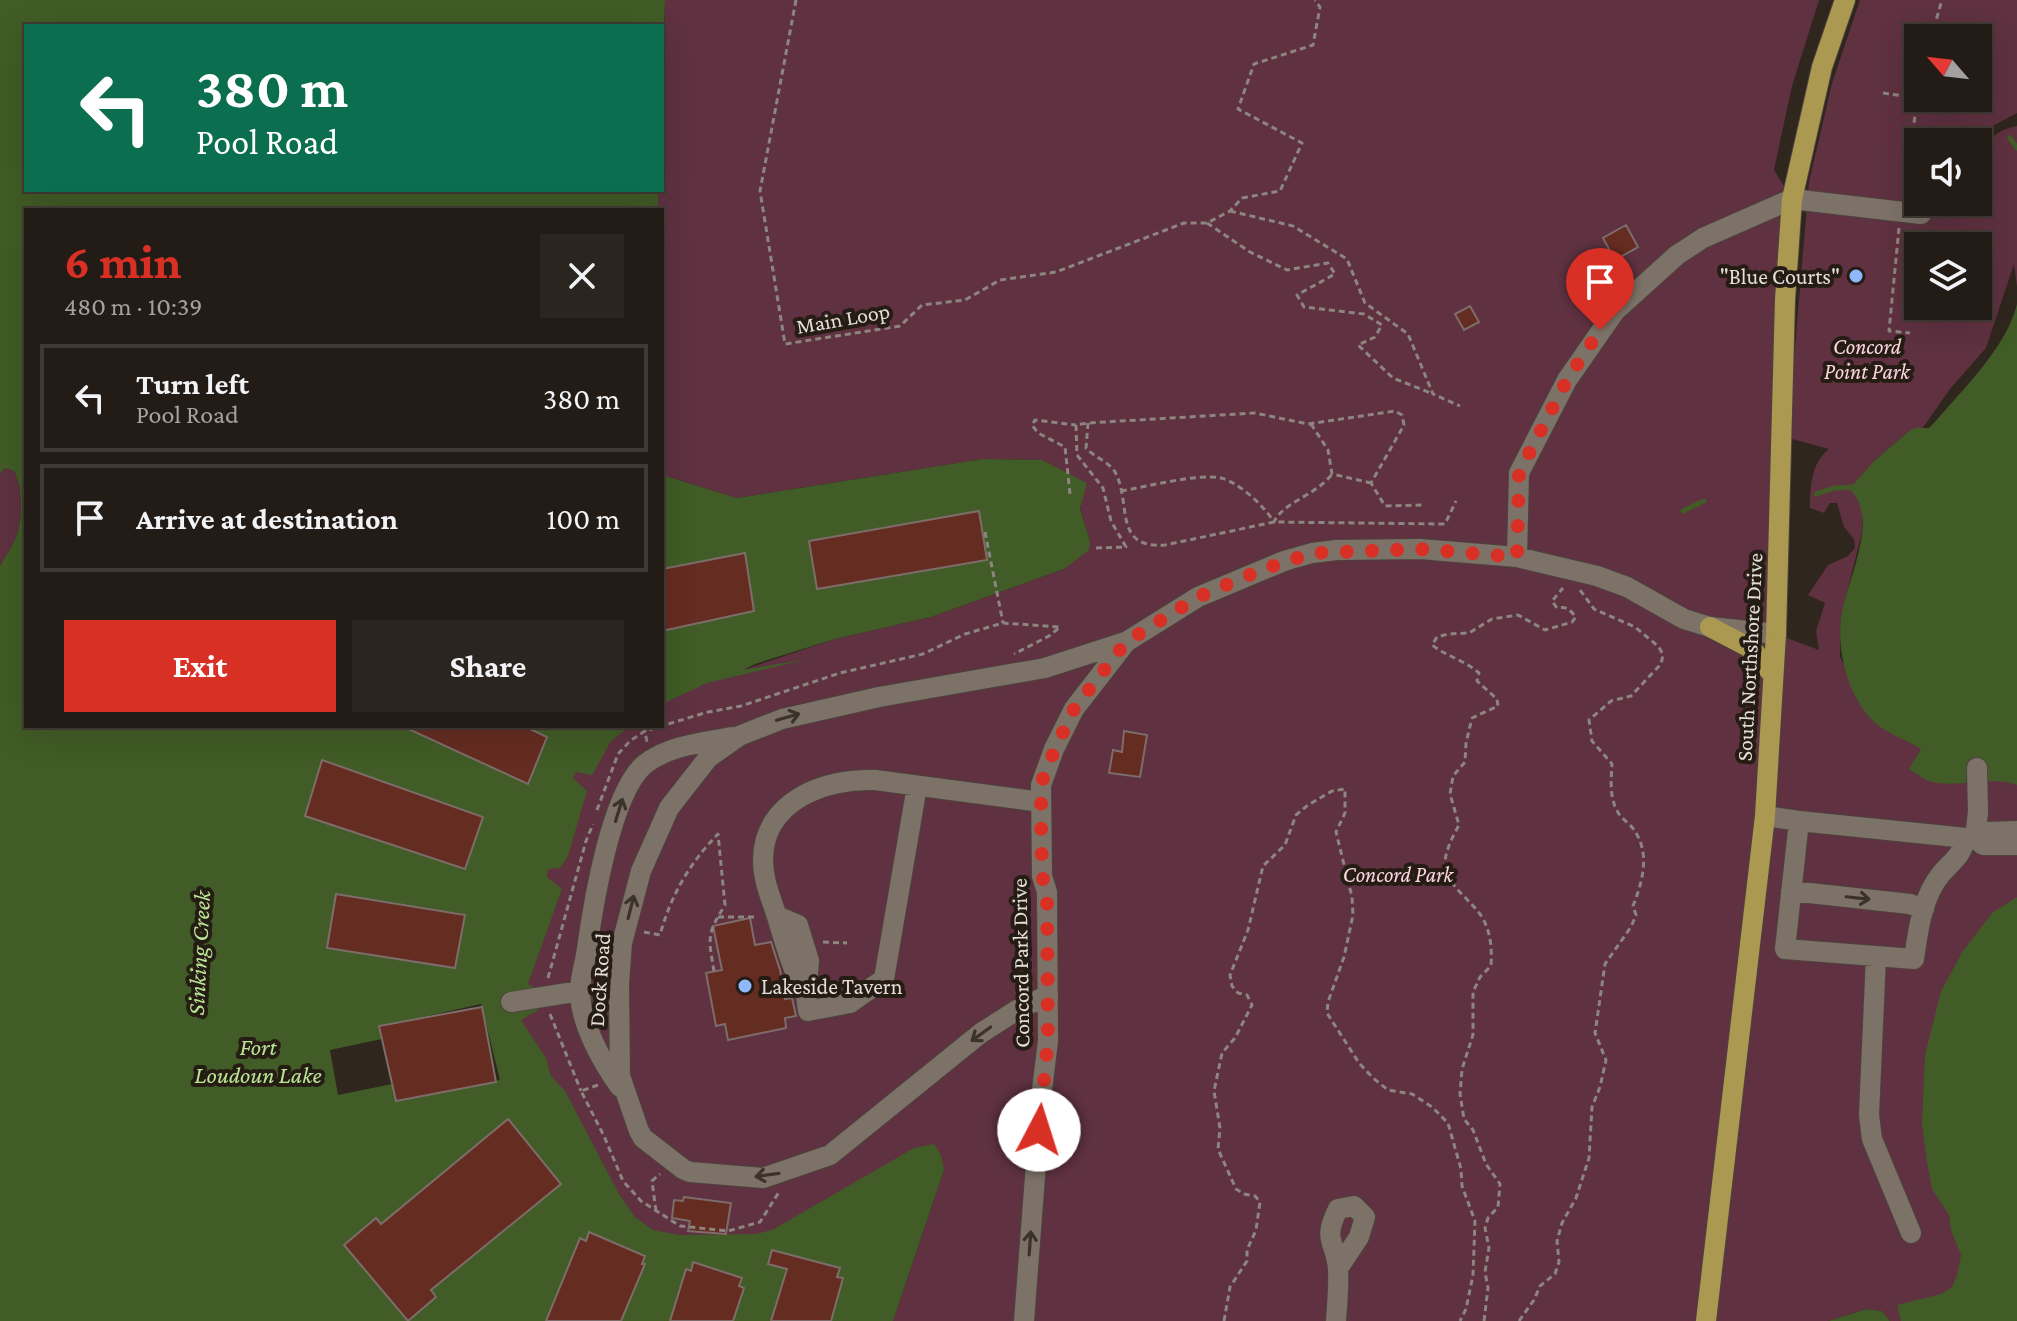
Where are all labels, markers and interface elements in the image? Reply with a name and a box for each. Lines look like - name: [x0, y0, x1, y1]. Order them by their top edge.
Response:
- north arrow: [1904, 24, 1992, 112]
- map controls: [1904, 24, 1992, 320]
- icon: left: [64, 56, 168, 160]
- text: 380 m: [196, 57, 348, 119]
- text: Pool Road: [196, 122, 338, 162]
- button: sound: [1904, 128, 1992, 216]
- button: layers: [1904, 232, 1992, 320]
- button: close: [540, 234, 624, 318]
- text: 6 min: [64, 235, 182, 288]
- pin: [1566, 248, 1634, 330]
- icon: arrive: [1578, 260, 1622, 304]
- place label: "Blue Courts": [1720, 264, 1840, 289]
- marker: "Blue Courts": [1847, 267, 1865, 285]
- text: 480 m · 10:39: [64, 292, 202, 321]
- street label: Main Loop: [794, 298, 892, 339]
- park label: Concord Point Park: [1824, 334, 1911, 384]
- text: Turn left: [136, 367, 249, 400]
- icon: left: [68, 376, 112, 420]
- text: 380 m: [543, 382, 620, 415]
- text: Pool Road: [136, 400, 239, 429]
- icon: arrive: [68, 496, 112, 540]
- text: Arrive at destination: [136, 502, 398, 535]
- text: 100 m: [546, 502, 620, 535]
- street label: South Northshore Drive: [1732, 552, 1767, 762]
- button: Exit: [64, 620, 336, 712]
- button: Share: [352, 620, 624, 712]
- one-way arrow: [774, 709, 800, 724]
- one-way arrow: [612, 798, 627, 824]
- park label: Concord Park: [1343, 862, 1455, 887]
- street label: Concord Park Drive: [1007, 878, 1034, 1048]
- water label: Sinking Creek: [182, 888, 215, 1016]
- one-way arrow: [1844, 891, 1871, 906]
- one-way arrow: [625, 895, 640, 920]
- street label: Dock Road: [584, 932, 615, 1028]
- place label: Lakeside Tavern: [761, 974, 903, 999]
- marker: Lakeside Tavern: [736, 977, 754, 995]
- one-way arrow: [970, 1026, 992, 1043]
- water label: Fort Loudoun Lake: [194, 1033, 322, 1088]
- position arrow: [997, 1088, 1081, 1172]
- one-way arrow: [754, 1168, 780, 1183]
- one-way arrow: [1023, 1230, 1038, 1257]

